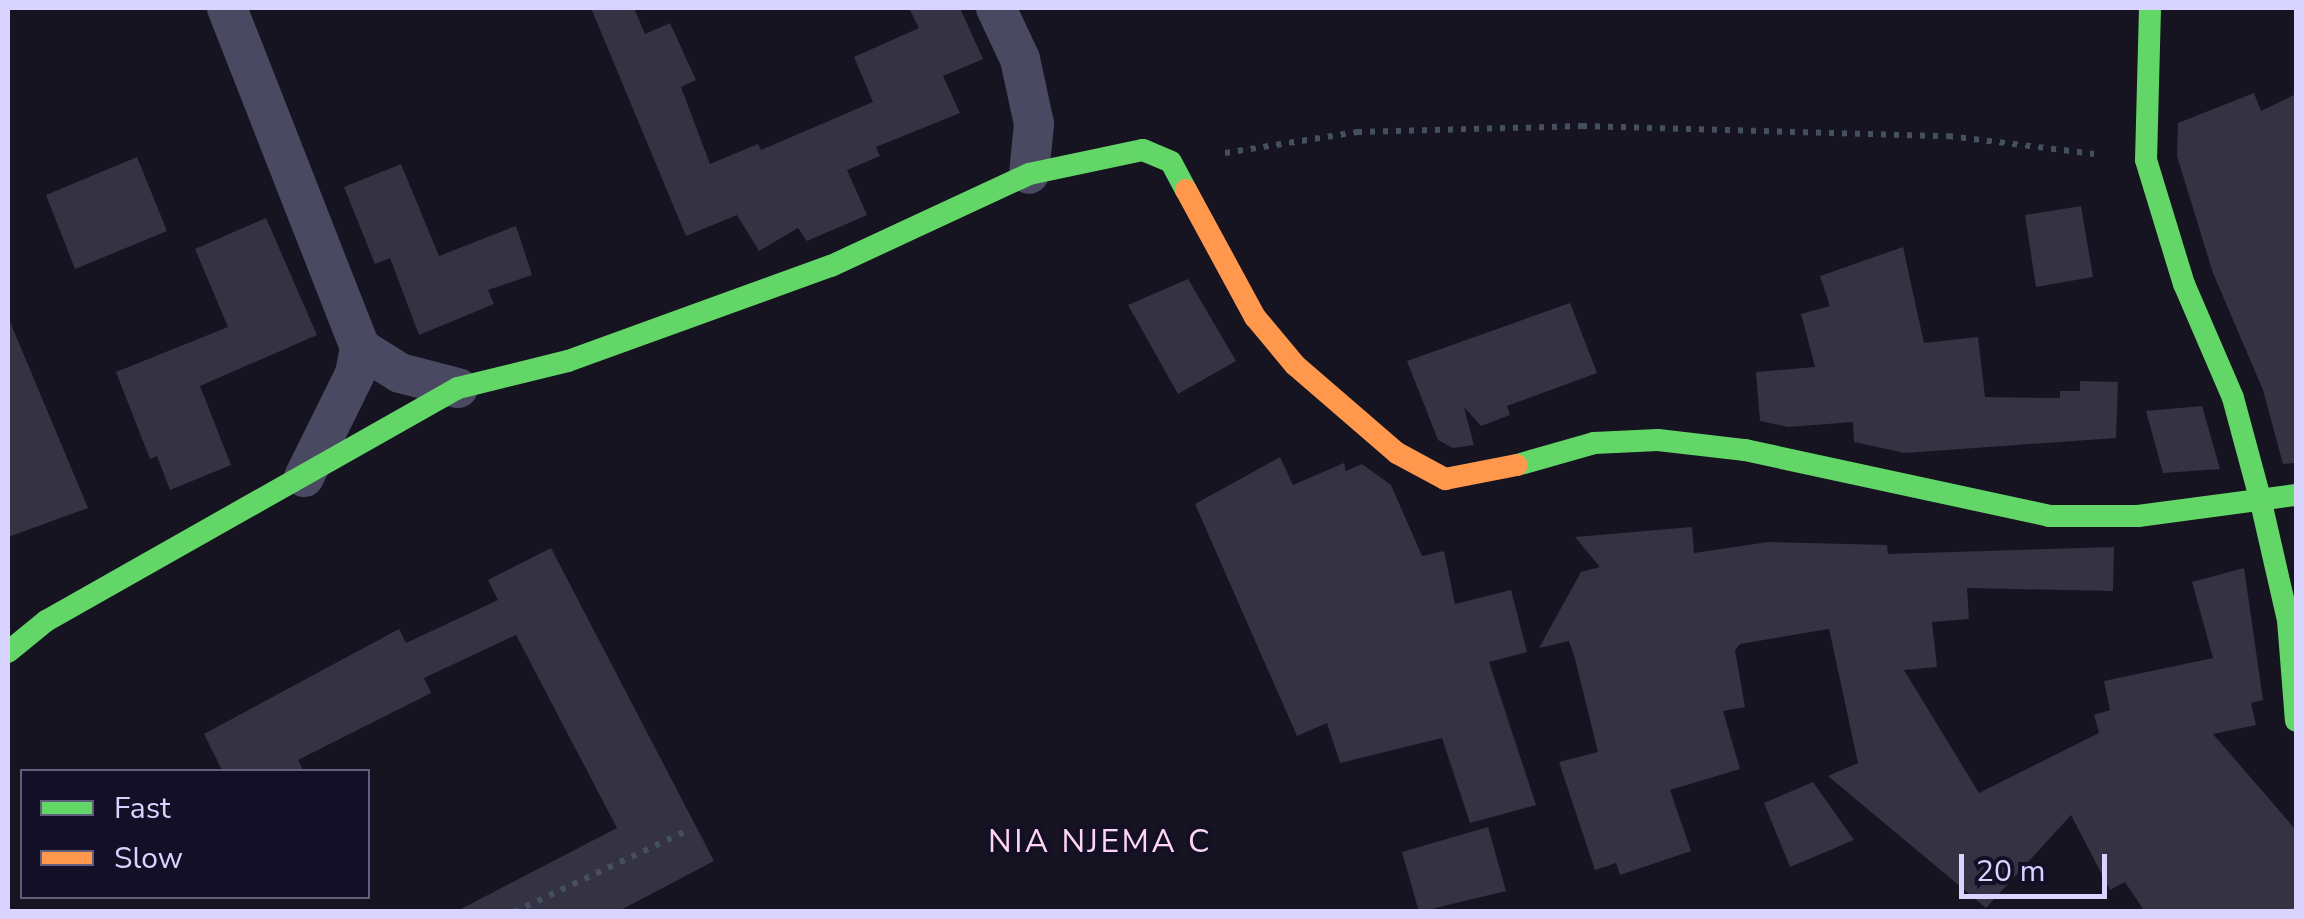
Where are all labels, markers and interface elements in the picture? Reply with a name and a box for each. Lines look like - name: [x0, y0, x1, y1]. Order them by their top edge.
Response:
- legend: [20, 769, 370, 899]
- text: Fast: [114, 788, 171, 829]
- district label: NIA NJEMA C: [988, 823, 1212, 861]
- scale bar: [1964, 834, 2112, 896]
- text: Slow: [114, 838, 183, 879]
- text: 20 m: [1976, 851, 2045, 892]

